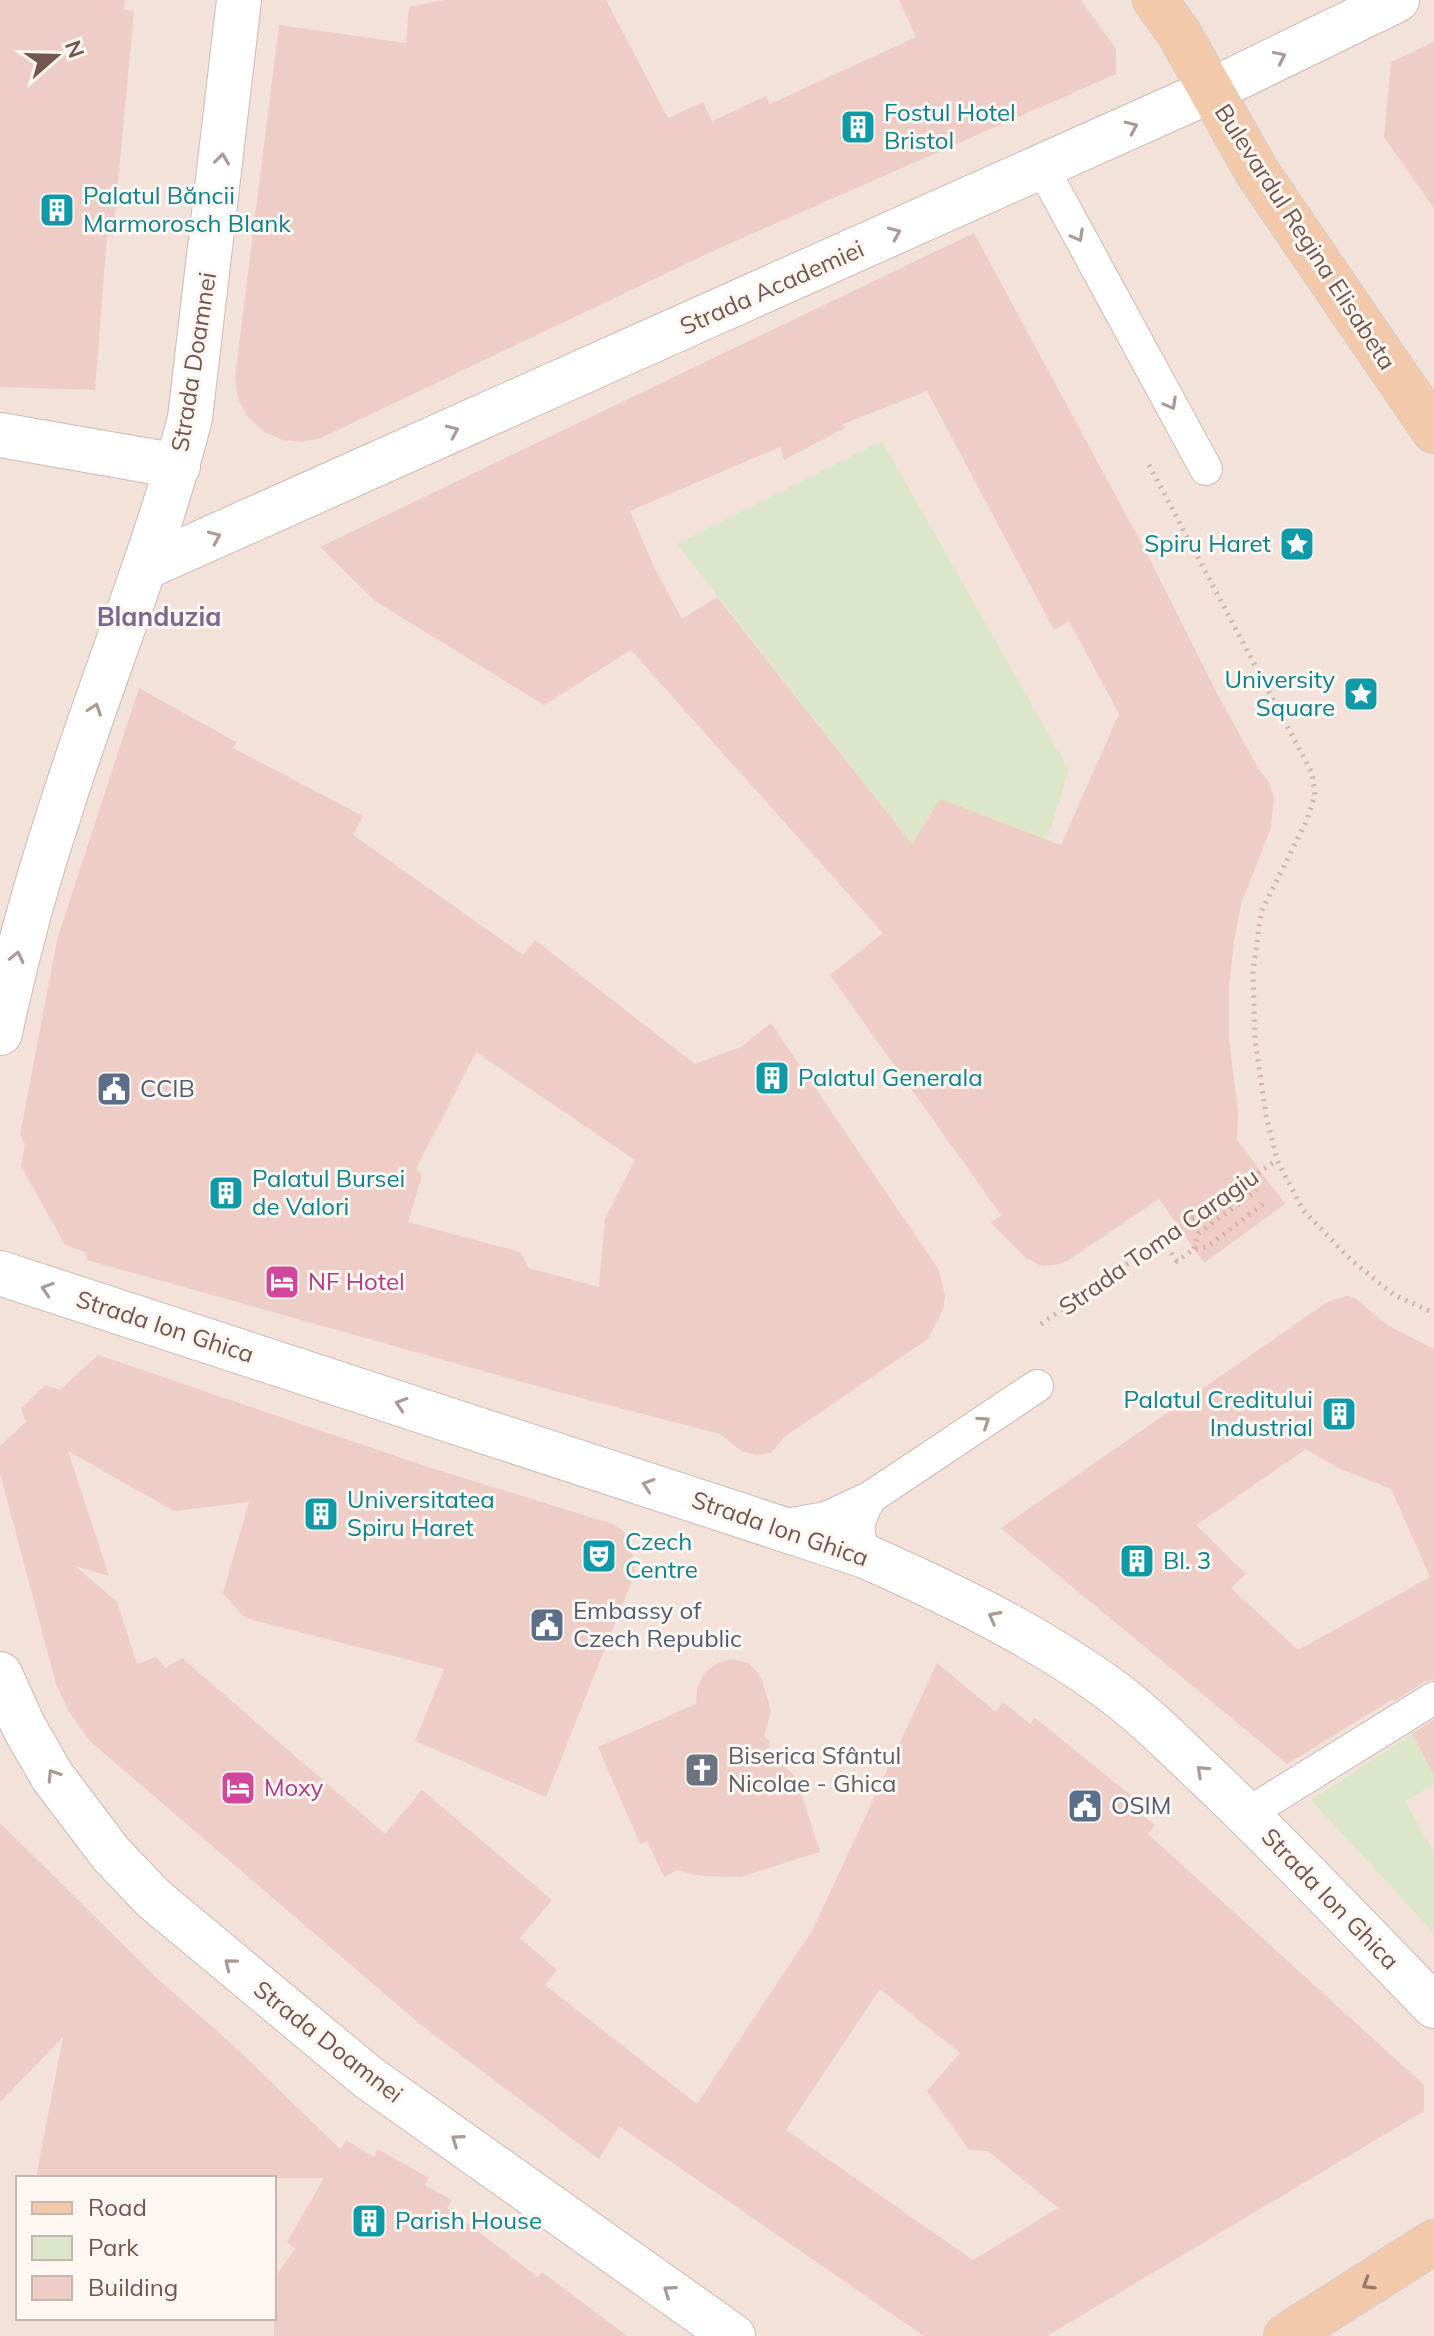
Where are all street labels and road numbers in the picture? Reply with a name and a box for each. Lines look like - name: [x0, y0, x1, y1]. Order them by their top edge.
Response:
- street label: Bulevardul Regina Elisabeta: [1209, 98, 1403, 375]
- street label: Strada Academiei: [675, 233, 868, 341]
- street label: Strada Doamnei: [164, 270, 222, 454]
- street label: Strada Toma Caragiu: [1053, 1161, 1264, 1321]
- street label: Strada Ion Ghica: [73, 1283, 258, 1369]
- street label: Strada Ion Ghica: [688, 1484, 873, 1572]
- street label: Strada Ion Ghica: [1256, 1821, 1406, 1975]
- street label: Strada Doamnei: [248, 1974, 409, 2109]

